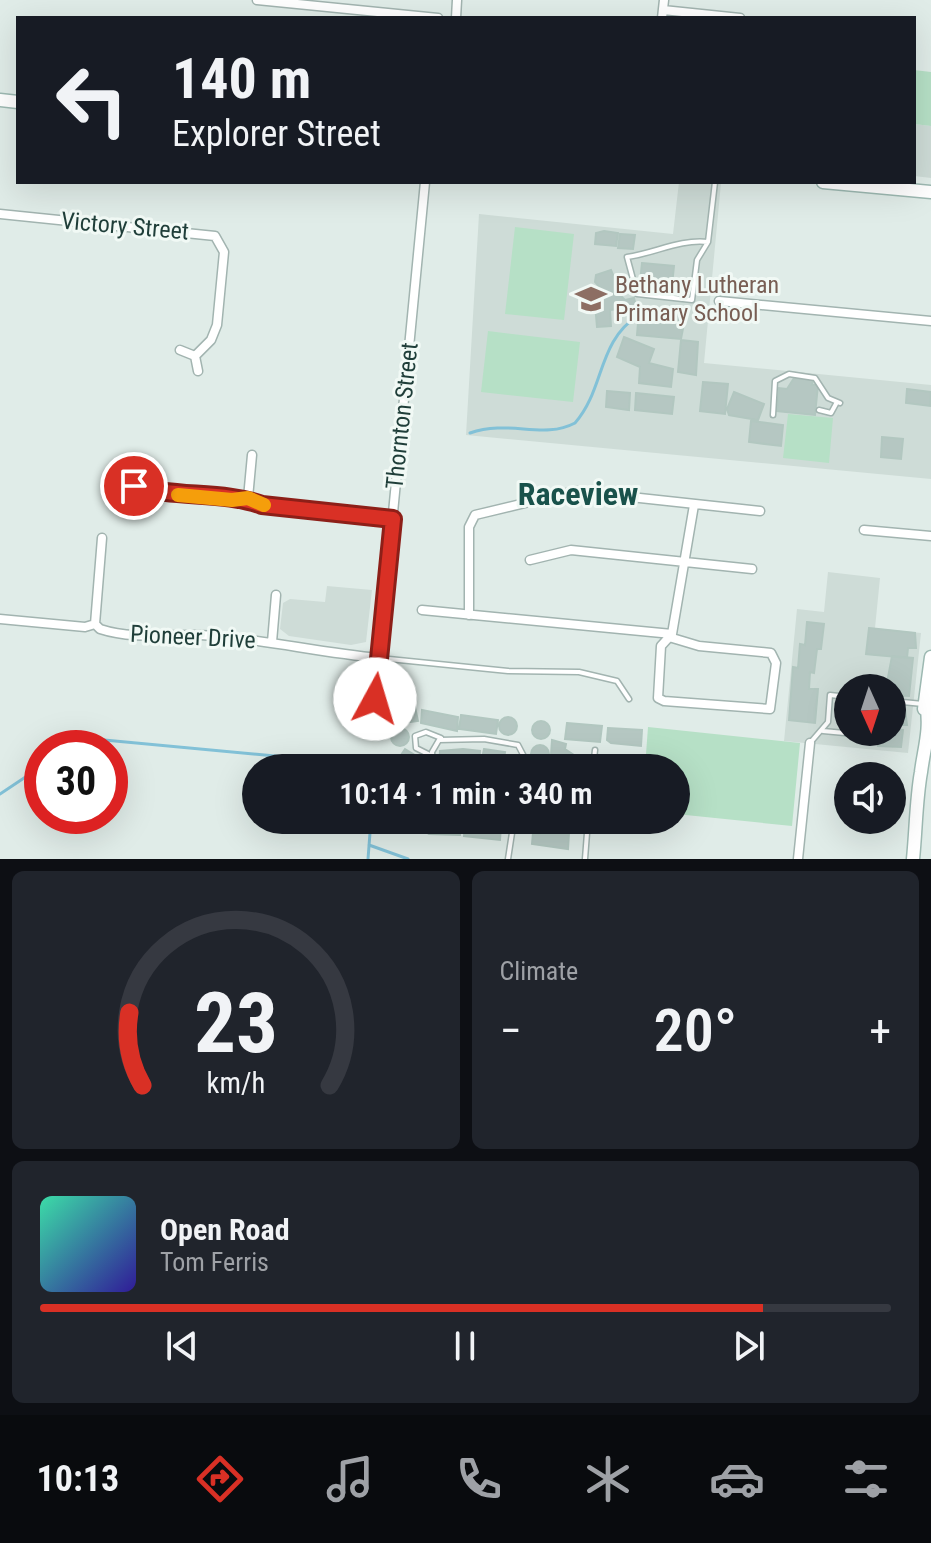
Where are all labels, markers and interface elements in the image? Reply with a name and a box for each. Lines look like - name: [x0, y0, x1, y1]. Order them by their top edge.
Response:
- text: 140 m: [172, 46, 311, 112]
- icon: left: [40, 48, 144, 152]
- text: Explorer Street: [172, 113, 381, 155]
- street label: Victory Street: [60, 206, 190, 246]
- place label: Bethany Lutheran Primary School: [615, 271, 779, 327]
- school or university icon: Bethany Lutheran Primary School: [574, 282, 608, 316]
- street label: Thornton Street: [380, 341, 424, 491]
- pin: [100, 452, 168, 520]
- icon: arrive: [112, 464, 156, 508]
- district label: Raceview: [518, 475, 638, 513]
- street label: Pioneer Drive: [130, 620, 256, 654]
- position arrow: [333, 657, 417, 741]
- north arrow: [834, 674, 906, 746]
- map controls: [834, 674, 906, 834]
- speed limit sign: 30: [24, 730, 128, 834]
- button: sound: [834, 762, 906, 834]
- text: 10:14 · 1 min · 340 m: [339, 776, 593, 811]
- text: Climate: [500, 956, 578, 986]
- text: 23: [194, 975, 278, 1072]
- text: 20°: [654, 995, 737, 1066]
- text: −: [500, 1005, 522, 1057]
- text: +: [869, 1005, 891, 1057]
- text: km/h: [206, 1066, 265, 1100]
- text: Open Road: [160, 1212, 290, 1247]
- text: Tom Ferris: [160, 1247, 269, 1277]
- icon: previous: [160, 1324, 204, 1368]
- icon: pause: [443, 1324, 487, 1368]
- icon: next: [727, 1324, 771, 1368]
- icon: directions: [192, 1451, 248, 1507]
- icon: music: [322, 1451, 378, 1507]
- icon: phone: [451, 1451, 507, 1507]
- icon: climate: [580, 1451, 636, 1507]
- icon: car: [709, 1451, 765, 1507]
- icon: filters: [838, 1451, 894, 1507]
- text: 10:13: [37, 1458, 119, 1500]

